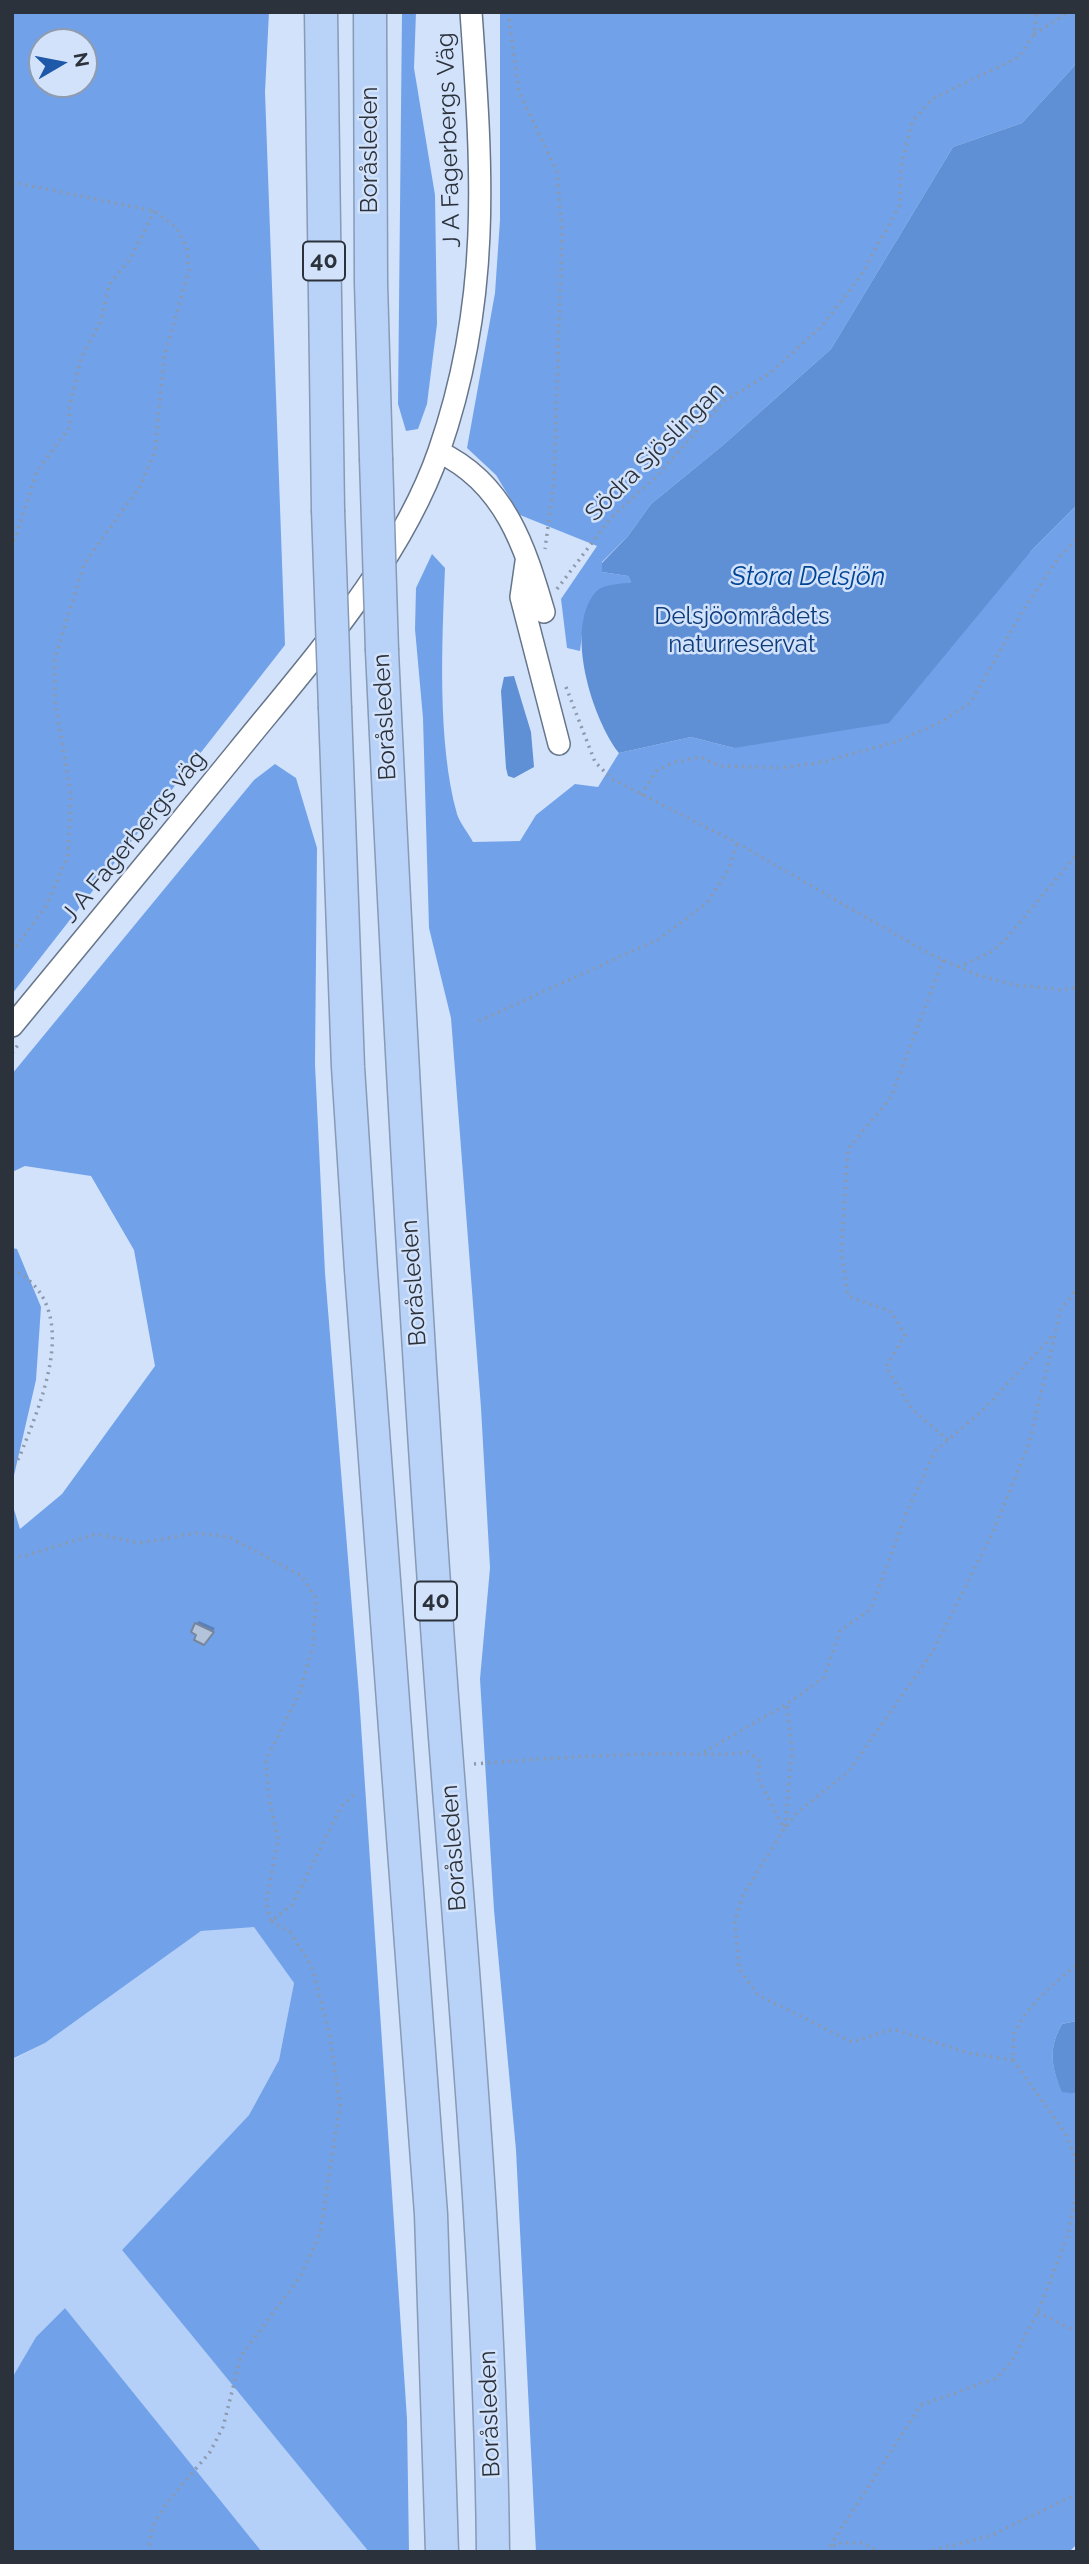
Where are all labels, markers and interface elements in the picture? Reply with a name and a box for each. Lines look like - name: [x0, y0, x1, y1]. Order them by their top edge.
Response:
- north arrow: [28, 28, 98, 98]
- street label: J A Fagerbergs Väg: [431, 32, 467, 248]
- text: N: [70, 51, 94, 69]
- street label: Boråsleden: [356, 87, 384, 213]
- road number: 40: [303, 242, 345, 280]
- street label: Södra Sjöslingan: [579, 376, 731, 528]
- water label: Stora Delsjön: [731, 561, 885, 593]
- park label: Delsjöområdets naturreservat: [654, 603, 830, 659]
- street label: Boråsleden: [367, 653, 403, 781]
- street label: J A Fagerbergs väg: [56, 745, 212, 929]
- street label: Boråsleden: [395, 1219, 433, 1347]
- road number: 40: [415, 1582, 457, 1620]
- street label: Boråsleden: [435, 1784, 473, 1912]
- street label: Boråsleden: [473, 2350, 507, 2478]

